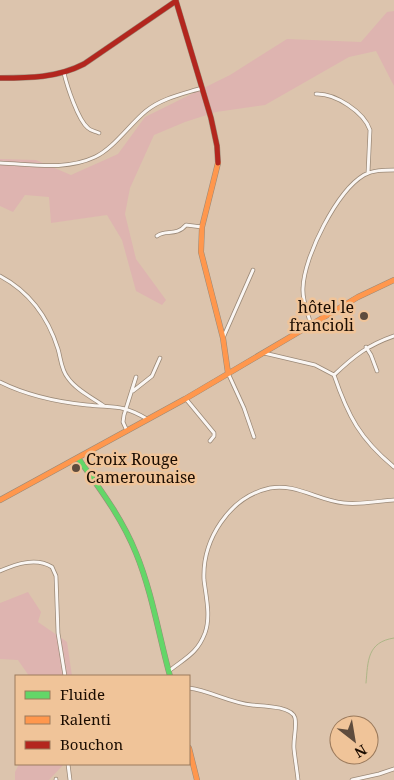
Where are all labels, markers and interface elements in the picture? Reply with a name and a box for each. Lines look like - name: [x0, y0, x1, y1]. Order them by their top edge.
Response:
- place label: hôtel le francioli: [289, 296, 354, 336]
- marker: hôtel le francioli: [358, 310, 370, 322]
- place label: Croix Rouge Camerounaise: [86, 448, 196, 488]
- marker: Croix Rouge Camerounaise: [70, 462, 82, 474]
- legend: [15, 675, 190, 765]
- text: Fluide: [60, 684, 105, 704]
- text: Ralenti: [60, 709, 111, 729]
- north arrow: [329, 715, 379, 765]
- text: Bouchon: [60, 734, 124, 754]
- text: N: [351, 741, 371, 763]

